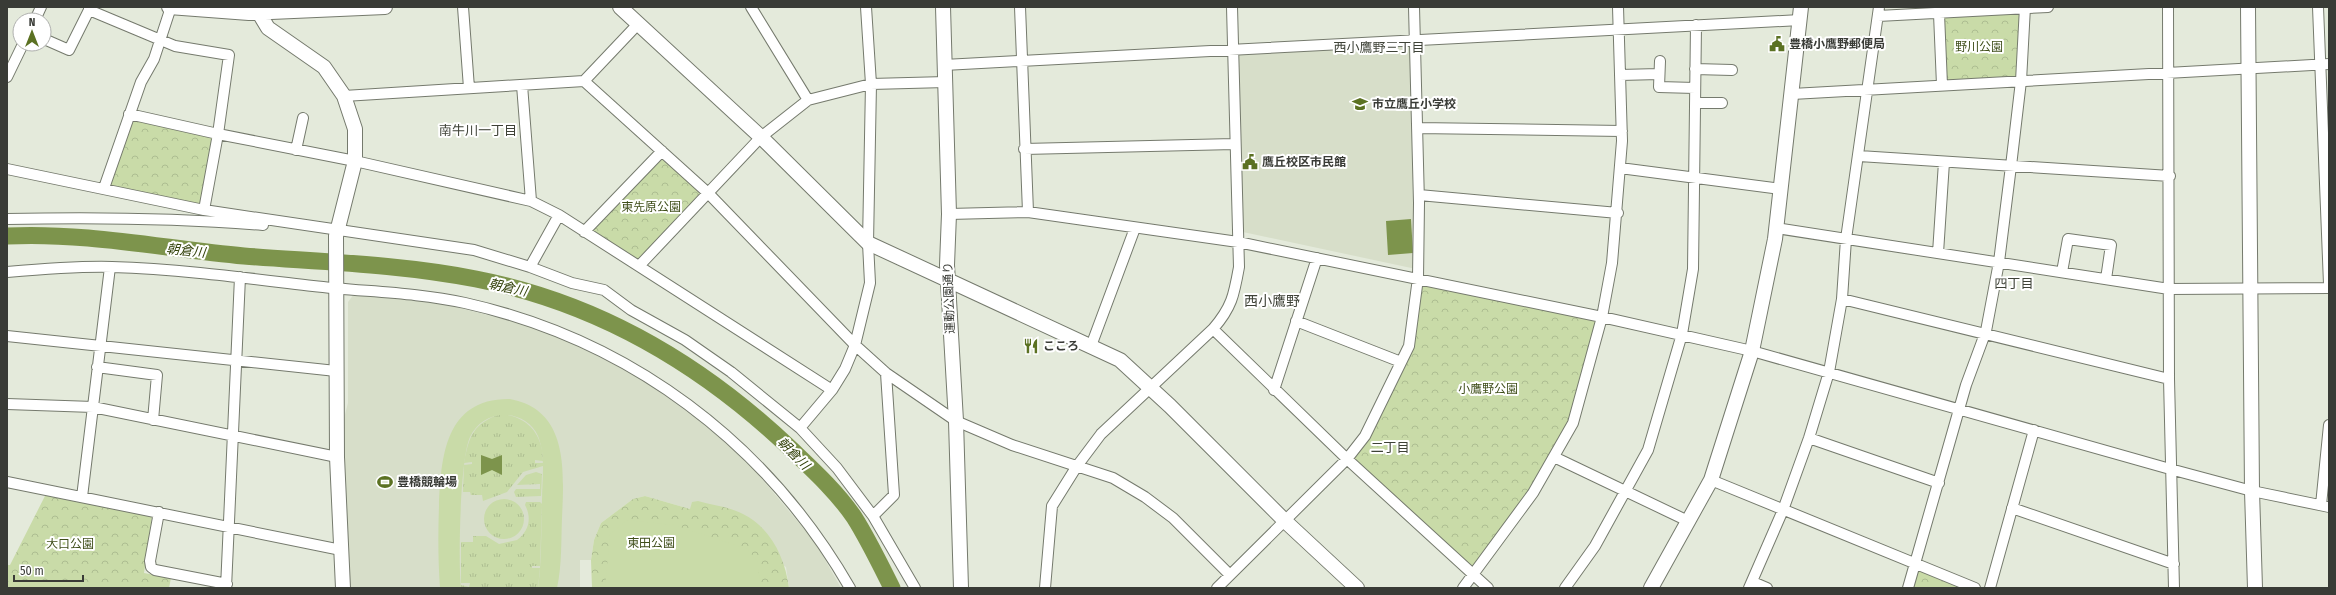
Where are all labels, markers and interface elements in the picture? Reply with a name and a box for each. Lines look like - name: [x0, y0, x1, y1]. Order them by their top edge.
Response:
- north arrow: [12, 12, 52, 52]
- text: N: [29, 16, 35, 29]
- public building icon: 豊橋小鷹野郵便局: [1768, 35, 1786, 53]
- place label: 豊橋小鷹野郵便局: [1789, 37, 1885, 51]
- district label: 西小鷹野三丁目: [1333, 40, 1425, 55]
- park label: 野川公園: [1955, 40, 2003, 54]
- school or university icon: 市立鷹丘小学校: [1351, 95, 1369, 113]
- place label: 市立鷹丘小学校: [1372, 97, 1456, 111]
- district label: 南牛川一丁目: [439, 123, 517, 138]
- public building icon: 鷹丘校区市民館: [1241, 153, 1259, 171]
- place label: 鷹丘校区市民館: [1262, 155, 1346, 169]
- park label: 東先原公園: [621, 200, 681, 214]
- water label: 朝倉川: [166, 241, 208, 260]
- street label: 運動公園通り: [941, 262, 957, 334]
- water label: 朝倉川: [487, 276, 530, 299]
- district label: 四丁目: [1994, 276, 2034, 291]
- district label: 西小鷹野: [1244, 293, 1300, 310]
- restaurant icon: こころ: [1022, 337, 1040, 355]
- place label: こころ: [1043, 339, 1079, 353]
- park label: 小鷹野公園: [1458, 382, 1518, 396]
- water label: 朝倉川: [775, 434, 814, 474]
- district label: 二丁目: [1370, 440, 1410, 455]
- sports icon: 豊橋競輪場: [376, 473, 394, 491]
- place label: 豊橋競輪場: [397, 475, 457, 489]
- park label: 東田公園: [627, 536, 675, 550]
- park label: 大口公園: [46, 537, 94, 551]
- scale bar: [14, 557, 83, 583]
- text: 50 m: [20, 564, 44, 578]

